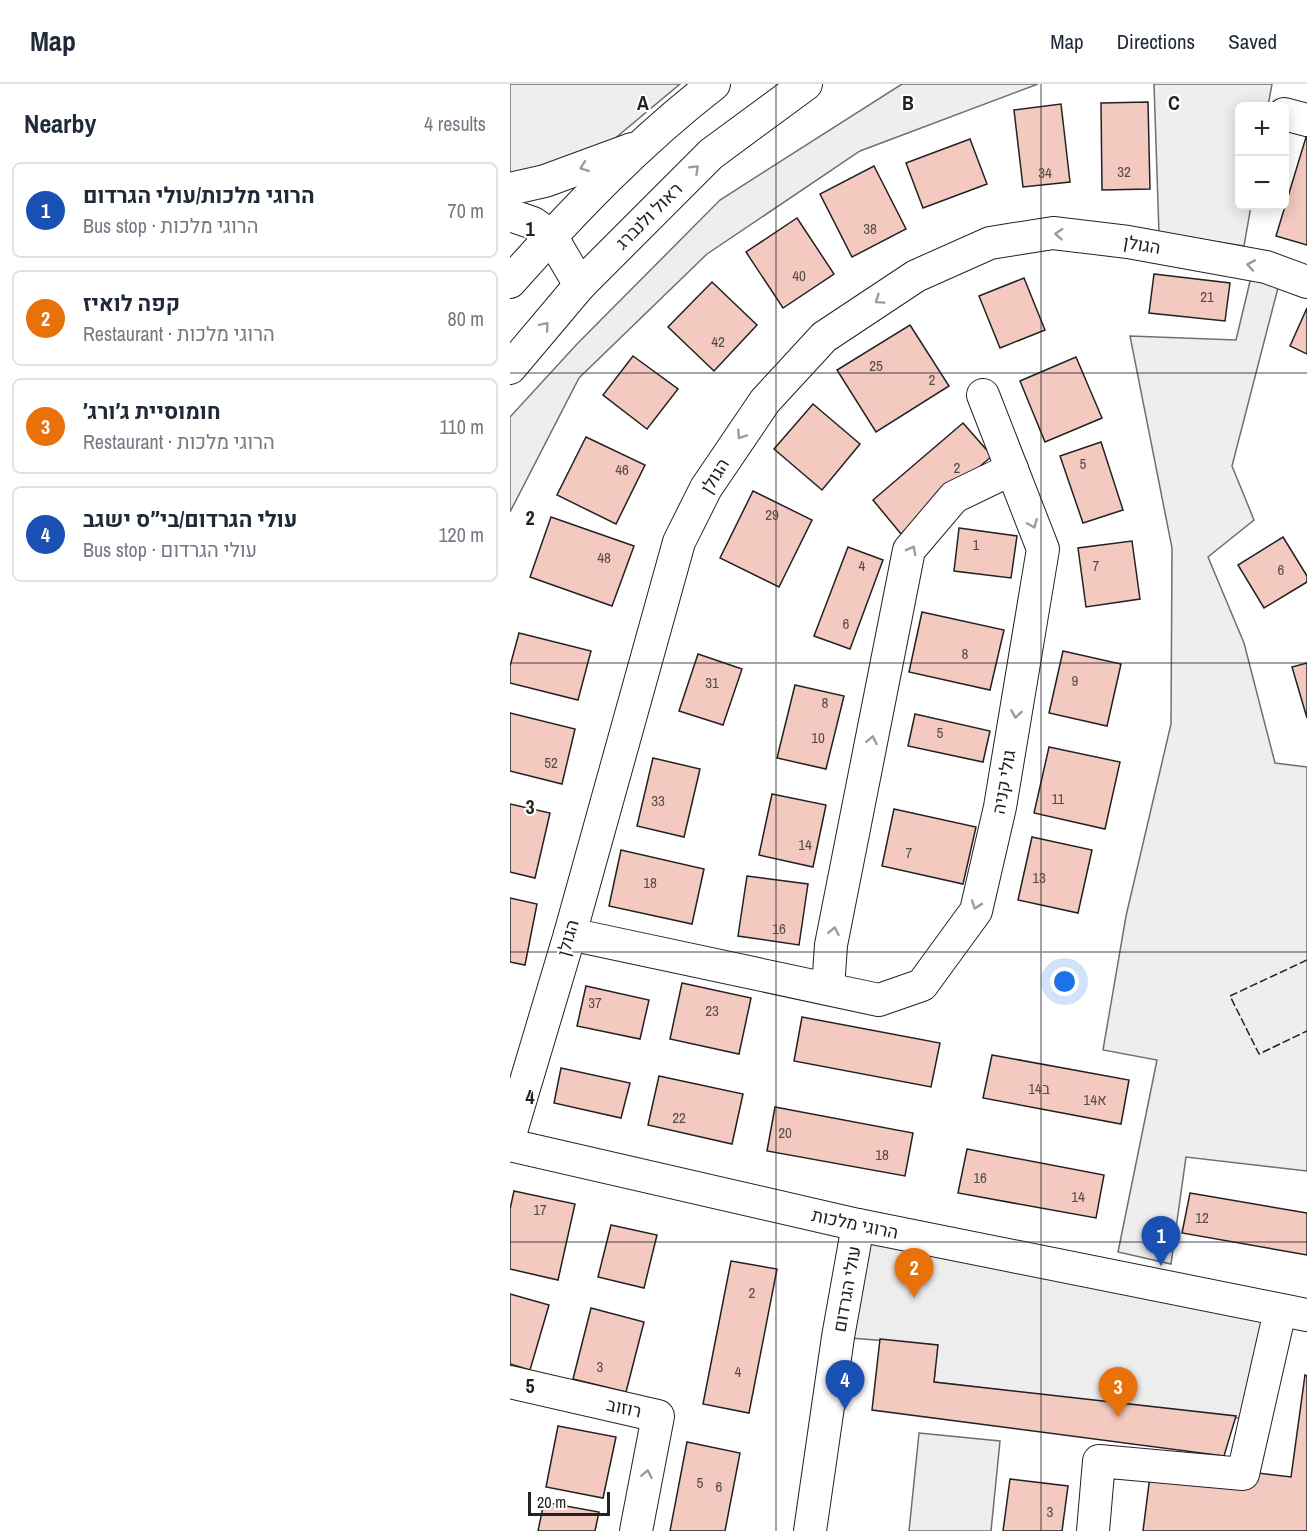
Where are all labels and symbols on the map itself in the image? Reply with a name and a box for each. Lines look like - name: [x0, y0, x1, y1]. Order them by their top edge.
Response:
- text: A: [637, 89, 649, 116]
- text: B: [902, 89, 914, 116]
- text: C: [1168, 89, 1180, 116]
- one-way arrow: [579, 159, 589, 172]
- house number: 32: [1117, 161, 1131, 182]
- house number: 34: [1038, 162, 1052, 183]
- one-way arrow: [687, 166, 698, 177]
- street label: ראול ולנברג: [610, 177, 688, 255]
- text: 1: [525, 215, 535, 242]
- house number: 38: [863, 218, 877, 239]
- one-way arrow: [1054, 228, 1063, 241]
- street label: הגולן: [1122, 229, 1163, 260]
- one-way arrow: [1247, 259, 1256, 271]
- house number: 40: [792, 265, 806, 286]
- house number: 21: [1200, 286, 1214, 307]
- one-way arrow: [875, 293, 885, 305]
- one-way arrow: [537, 322, 548, 333]
- house number: 42: [711, 331, 725, 352]
- house number: 25: [869, 355, 883, 376]
- house number: 2: [929, 369, 936, 390]
- one-way arrow: [738, 429, 749, 440]
- street label: הגולן: [694, 453, 735, 498]
- house number: 5: [1080, 453, 1087, 474]
- house number: 2: [954, 457, 961, 478]
- house number: 46: [615, 459, 629, 480]
- text: 2: [525, 504, 535, 531]
- house number: 29: [765, 504, 779, 525]
- one-way arrow: [1026, 517, 1038, 528]
- house number: 1: [973, 534, 980, 555]
- one-way arrow: [905, 545, 917, 556]
- house number: 48: [597, 547, 611, 568]
- house number: 4: [859, 555, 866, 576]
- house number: 7: [1093, 555, 1100, 576]
- house number: 6: [1278, 559, 1285, 580]
- house number: 6: [843, 613, 850, 634]
- house number: 8: [962, 643, 969, 664]
- house number: 9: [1072, 670, 1079, 691]
- house number: 31: [705, 672, 719, 693]
- house number: 8: [822, 692, 829, 713]
- one-way arrow: [1010, 710, 1022, 719]
- house number: 5: [937, 722, 944, 743]
- house number: 10: [811, 727, 825, 748]
- one-way arrow: [865, 735, 878, 745]
- street label: גולי קניה: [986, 748, 1021, 816]
- house number: 52: [544, 752, 558, 773]
- house number: 11: [1052, 788, 1065, 809]
- house number: 33: [651, 790, 665, 811]
- text: 3: [525, 793, 535, 820]
- house number: 14: [798, 834, 812, 855]
- house number: 7: [906, 842, 913, 863]
- house number: 13: [1032, 867, 1046, 888]
- house number: 18: [643, 872, 657, 893]
- one-way arrow: [971, 899, 984, 910]
- street label: הגולן: [550, 916, 585, 959]
- house number: 16: [772, 918, 786, 939]
- one-way arrow: [827, 927, 840, 937]
- your location: [1050, 967, 1079, 996]
- house number: 37: [588, 992, 602, 1013]
- house number: 23: [705, 1000, 719, 1021]
- house number: 14ב: [1028, 1078, 1050, 1099]
- text: 4: [525, 1083, 535, 1110]
- house number: 14א: [1083, 1089, 1107, 1110]
- house number: 22: [672, 1107, 686, 1128]
- house number: 20: [778, 1122, 792, 1143]
- house number: 18: [875, 1144, 889, 1165]
- house number: 16: [973, 1167, 987, 1188]
- house number: 14: [1071, 1186, 1085, 1207]
- house number: 17: [533, 1199, 547, 1220]
- street label: הרוגי מלכות: [809, 1202, 901, 1245]
- house number: 12: [1195, 1207, 1209, 1228]
- pin: 1: [1142, 1216, 1180, 1266]
- street label: עולי הגרדום: [827, 1244, 866, 1334]
- pin: 2: [894, 1248, 934, 1298]
- house number: 2: [749, 1282, 756, 1303]
- house number: 3: [597, 1356, 604, 1377]
- pin: 4: [826, 1360, 864, 1410]
- house number: 4: [735, 1361, 742, 1382]
- pin: 3: [1098, 1368, 1138, 1417]
- text: 5: [525, 1372, 535, 1399]
- street label: רוזוב: [604, 1391, 644, 1424]
- one-way arrow: [640, 1469, 653, 1479]
- house number: 5: [697, 1472, 704, 1493]
- house number: 6: [716, 1476, 723, 1497]
- scale bar: [528, 1489, 610, 1516]
- house number: 3: [1047, 1501, 1054, 1522]

